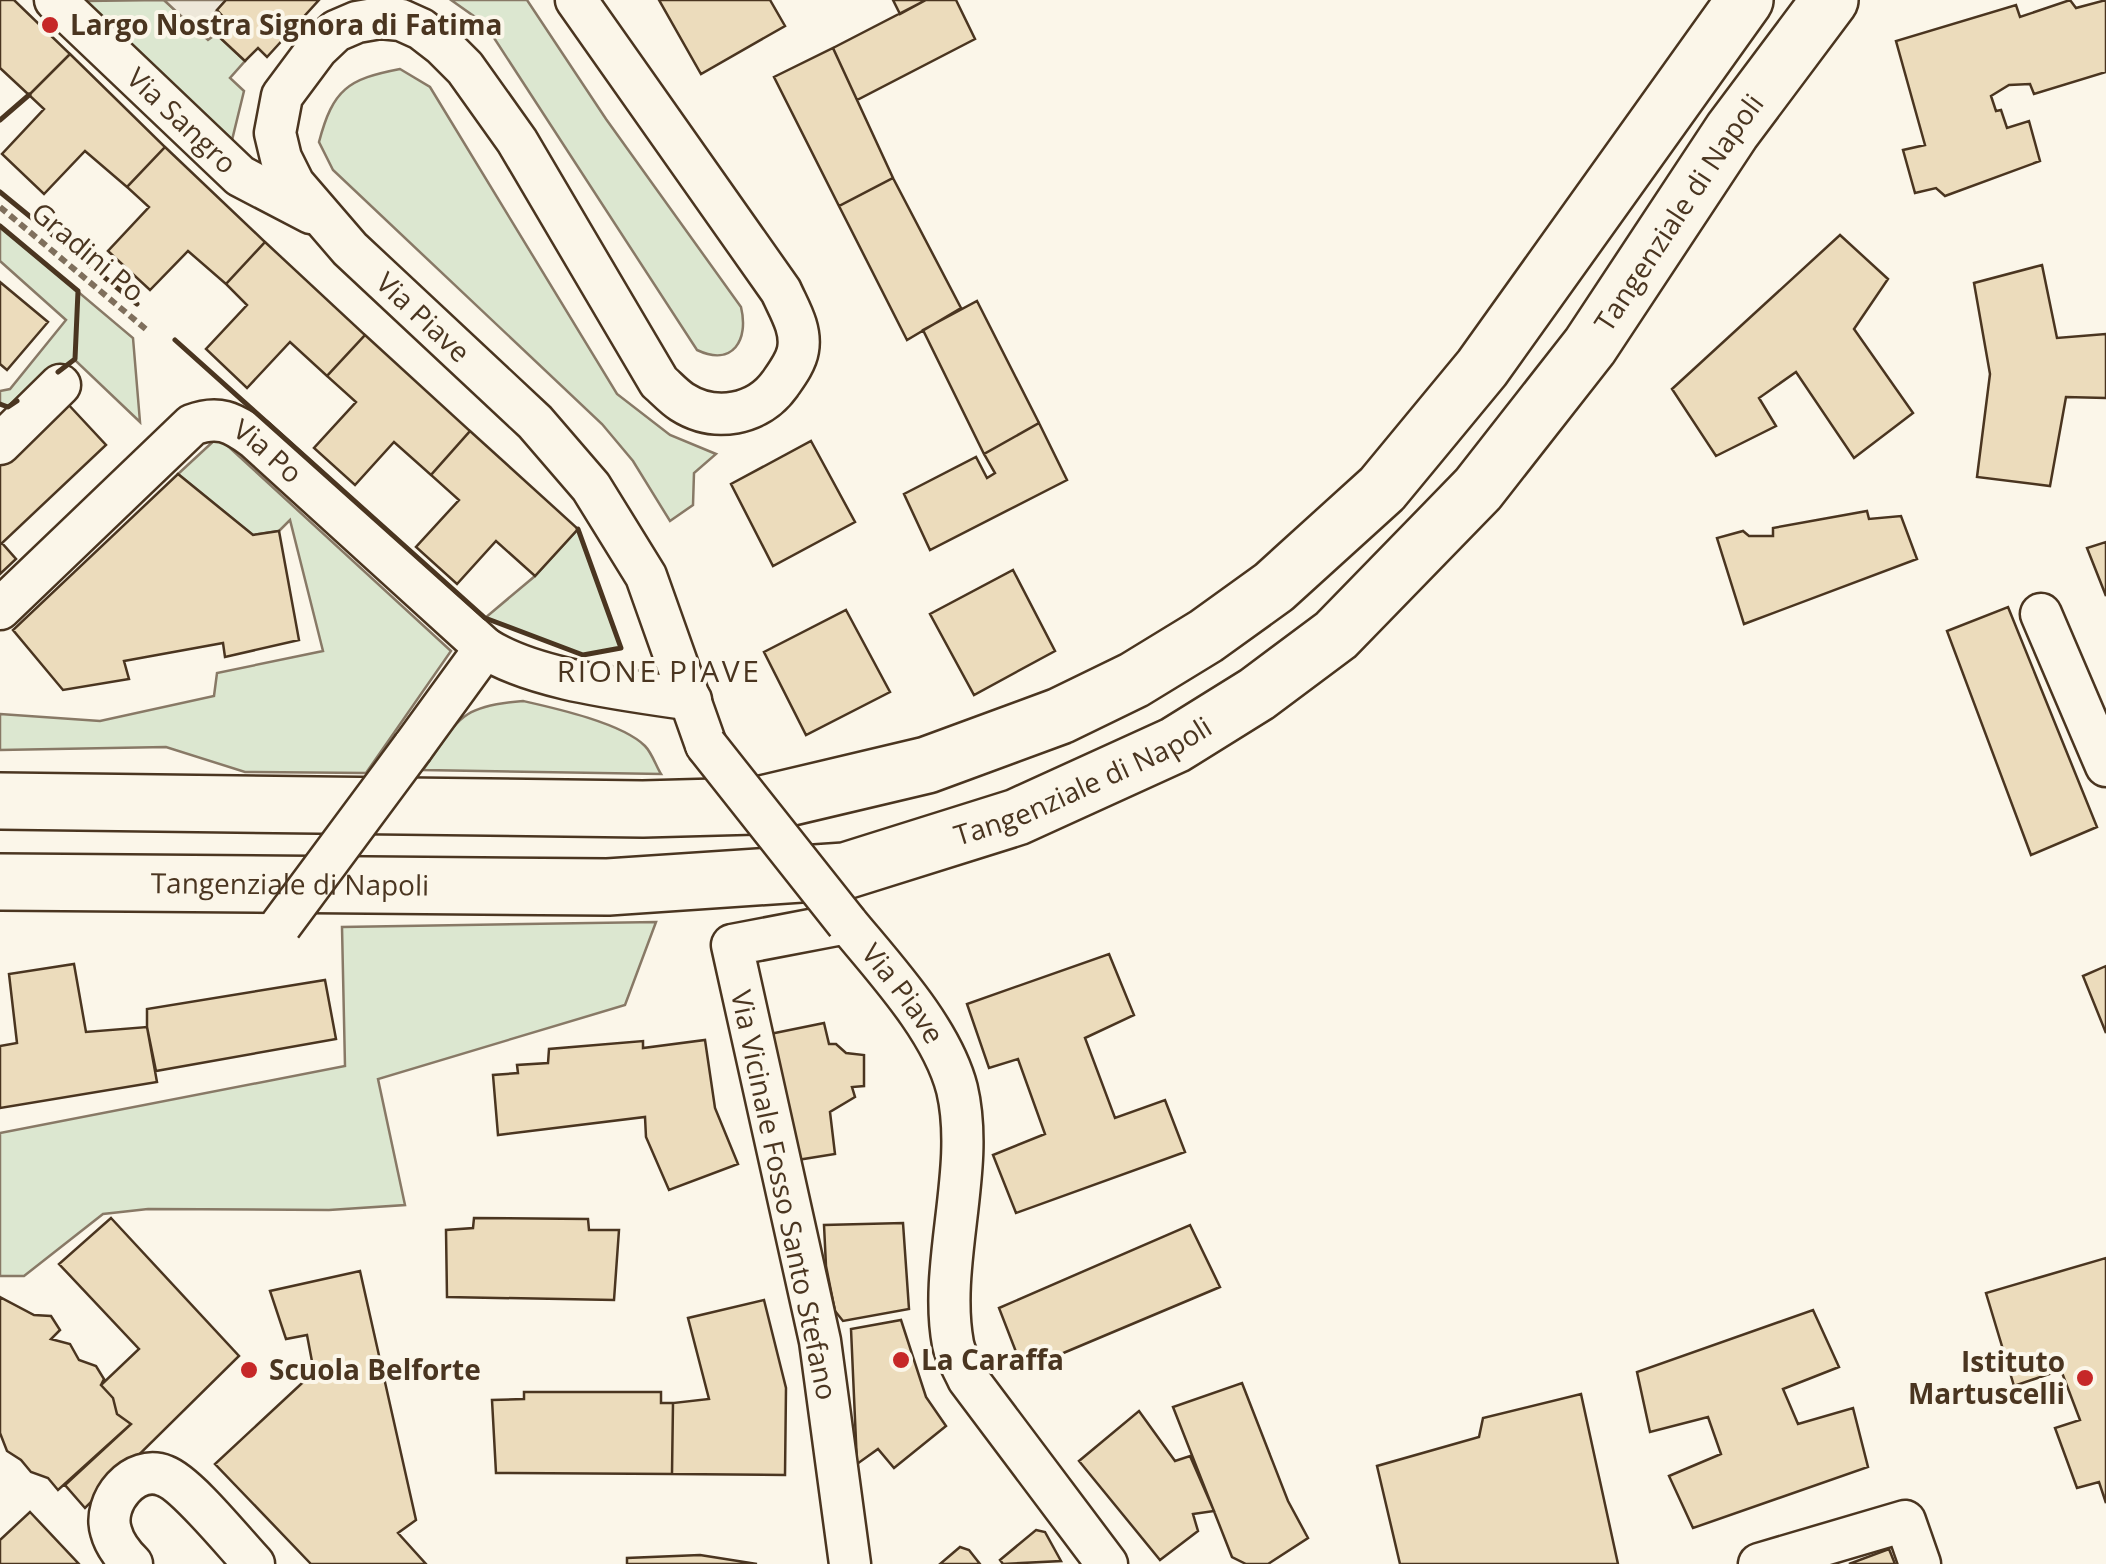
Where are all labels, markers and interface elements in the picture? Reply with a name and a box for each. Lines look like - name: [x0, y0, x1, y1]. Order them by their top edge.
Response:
- place label: Largo Nostra Signora di Fatima: [70, 5, 502, 43]
- marker: Largo Nostra Signora di Fatima: [39, 14, 61, 36]
- street label: Via Sangro: [119, 58, 246, 181]
- street label: Tangenziale di Napoli: [1585, 86, 1771, 339]
- street label: Gradini Po: [24, 193, 153, 310]
- street label: Via Piave: [368, 263, 479, 370]
- street label: Via Po: [227, 409, 311, 491]
- district label: RIONE PIAVE: [557, 650, 761, 691]
- street label: Tangenziale di Napoli: [949, 707, 1218, 854]
- street label: Tangenziale di Napoli: [151, 863, 429, 904]
- street label: Via Piave: [854, 935, 954, 1050]
- street label: Via Vicinale Fosso Santo Stefano: [723, 986, 847, 1403]
- place label: La Caraffa: [921, 1340, 1064, 1378]
- place label: Istituto Martuscelli: [1908, 1342, 2065, 1412]
- marker: La Caraffa: [890, 1349, 912, 1371]
- place label: Scuola Belforte: [269, 1350, 481, 1388]
- marker: Scuola Belforte: [238, 1359, 260, 1381]
- marker: Istituto Martuscelli: [2074, 1367, 2096, 1389]

